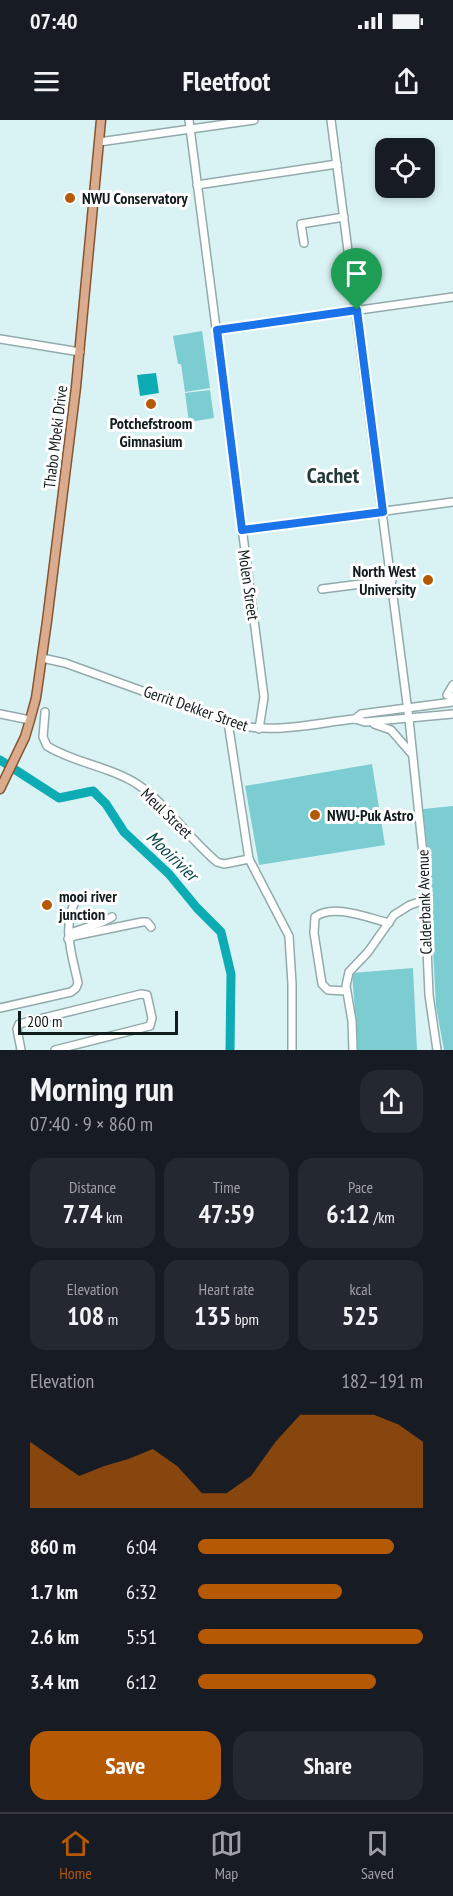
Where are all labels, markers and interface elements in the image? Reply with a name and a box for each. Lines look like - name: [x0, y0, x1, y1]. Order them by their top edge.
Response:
- text: 07:40: [30, 7, 78, 35]
- text: Fleetfoot: [183, 64, 270, 98]
- icon: menu: [30, 65, 63, 98]
- icon: share: [390, 65, 423, 98]
- map controls: [375, 138, 435, 198]
- button: locate: [375, 138, 435, 198]
- place label: NWU Conservatory: [82, 188, 188, 208]
- marker: NWU Conservatory: [63, 191, 77, 205]
- pin: [331, 248, 382, 310]
- icon: arrive: [340, 257, 373, 290]
- street label: Thabo Mbeki Drive: [39, 384, 71, 490]
- marker: Potchefstroom Gimnasium: [144, 397, 158, 411]
- place label: Potchefstroom Gimnasium: [110, 413, 192, 451]
- district label: Cachet: [307, 461, 360, 489]
- street label: Molen Street: [234, 548, 264, 622]
- place label: North West University: [353, 561, 417, 599]
- marker: North West University: [421, 573, 435, 587]
- street label: Gerrit Dekker Street: [141, 681, 251, 735]
- street label: Meul Street: [137, 784, 197, 843]
- place label: NWU-Puk Astro: [327, 805, 414, 825]
- marker: NWU-Puk Astro: [308, 808, 322, 822]
- water label: Mooirivier: [142, 825, 205, 888]
- street label: Calderbank Avenue: [412, 849, 436, 955]
- place label: mooi river junction: [58, 886, 117, 924]
- marker: mooi river junction: [40, 898, 54, 912]
- scale bar: [18, 1008, 178, 1036]
- text: 200 m: [27, 1011, 62, 1031]
- text: Morning run: [30, 1067, 174, 1110]
- button: share: [360, 1070, 423, 1133]
- text: 07:40 · 9 × 860 m: [30, 1111, 153, 1137]
- text: Distance: [69, 1177, 116, 1197]
- text: Time: [213, 1177, 240, 1197]
- text: Pace: [348, 1177, 373, 1197]
- text: 7.74: [62, 1197, 103, 1230]
- text: 47:59: [198, 1197, 255, 1230]
- text: 6:12: [326, 1197, 370, 1230]
- text: km: [103, 1207, 123, 1227]
- text: /km: [370, 1207, 395, 1227]
- text: Elevation: [67, 1279, 118, 1299]
- text: Heart rate: [199, 1279, 254, 1299]
- text: kcal: [350, 1279, 371, 1299]
- text: 108: [67, 1299, 104, 1332]
- text: 135: [194, 1299, 231, 1332]
- text: 525: [342, 1299, 379, 1332]
- text: m: [104, 1309, 118, 1329]
- text: bpm: [231, 1309, 259, 1329]
- text: Elevation: [30, 1368, 94, 1394]
- text: 182–191 m: [341, 1368, 423, 1394]
- text: 860 m: [30, 1534, 76, 1560]
- text: 6:04: [126, 1534, 157, 1560]
- text: 1.7 km: [30, 1579, 78, 1605]
- text: 6:32: [126, 1579, 157, 1605]
- text: 2.6 km: [30, 1624, 79, 1650]
- text: 5:51: [126, 1624, 157, 1650]
- text: 3.4 km: [30, 1669, 79, 1695]
- text: 6:12: [126, 1669, 157, 1695]
- button: Save: [30, 1731, 221, 1800]
- button: Share: [233, 1731, 423, 1800]
- tab: Home: [59, 1827, 92, 1883]
- tab: Map: [210, 1827, 243, 1883]
- tab: Saved: [361, 1827, 394, 1883]

